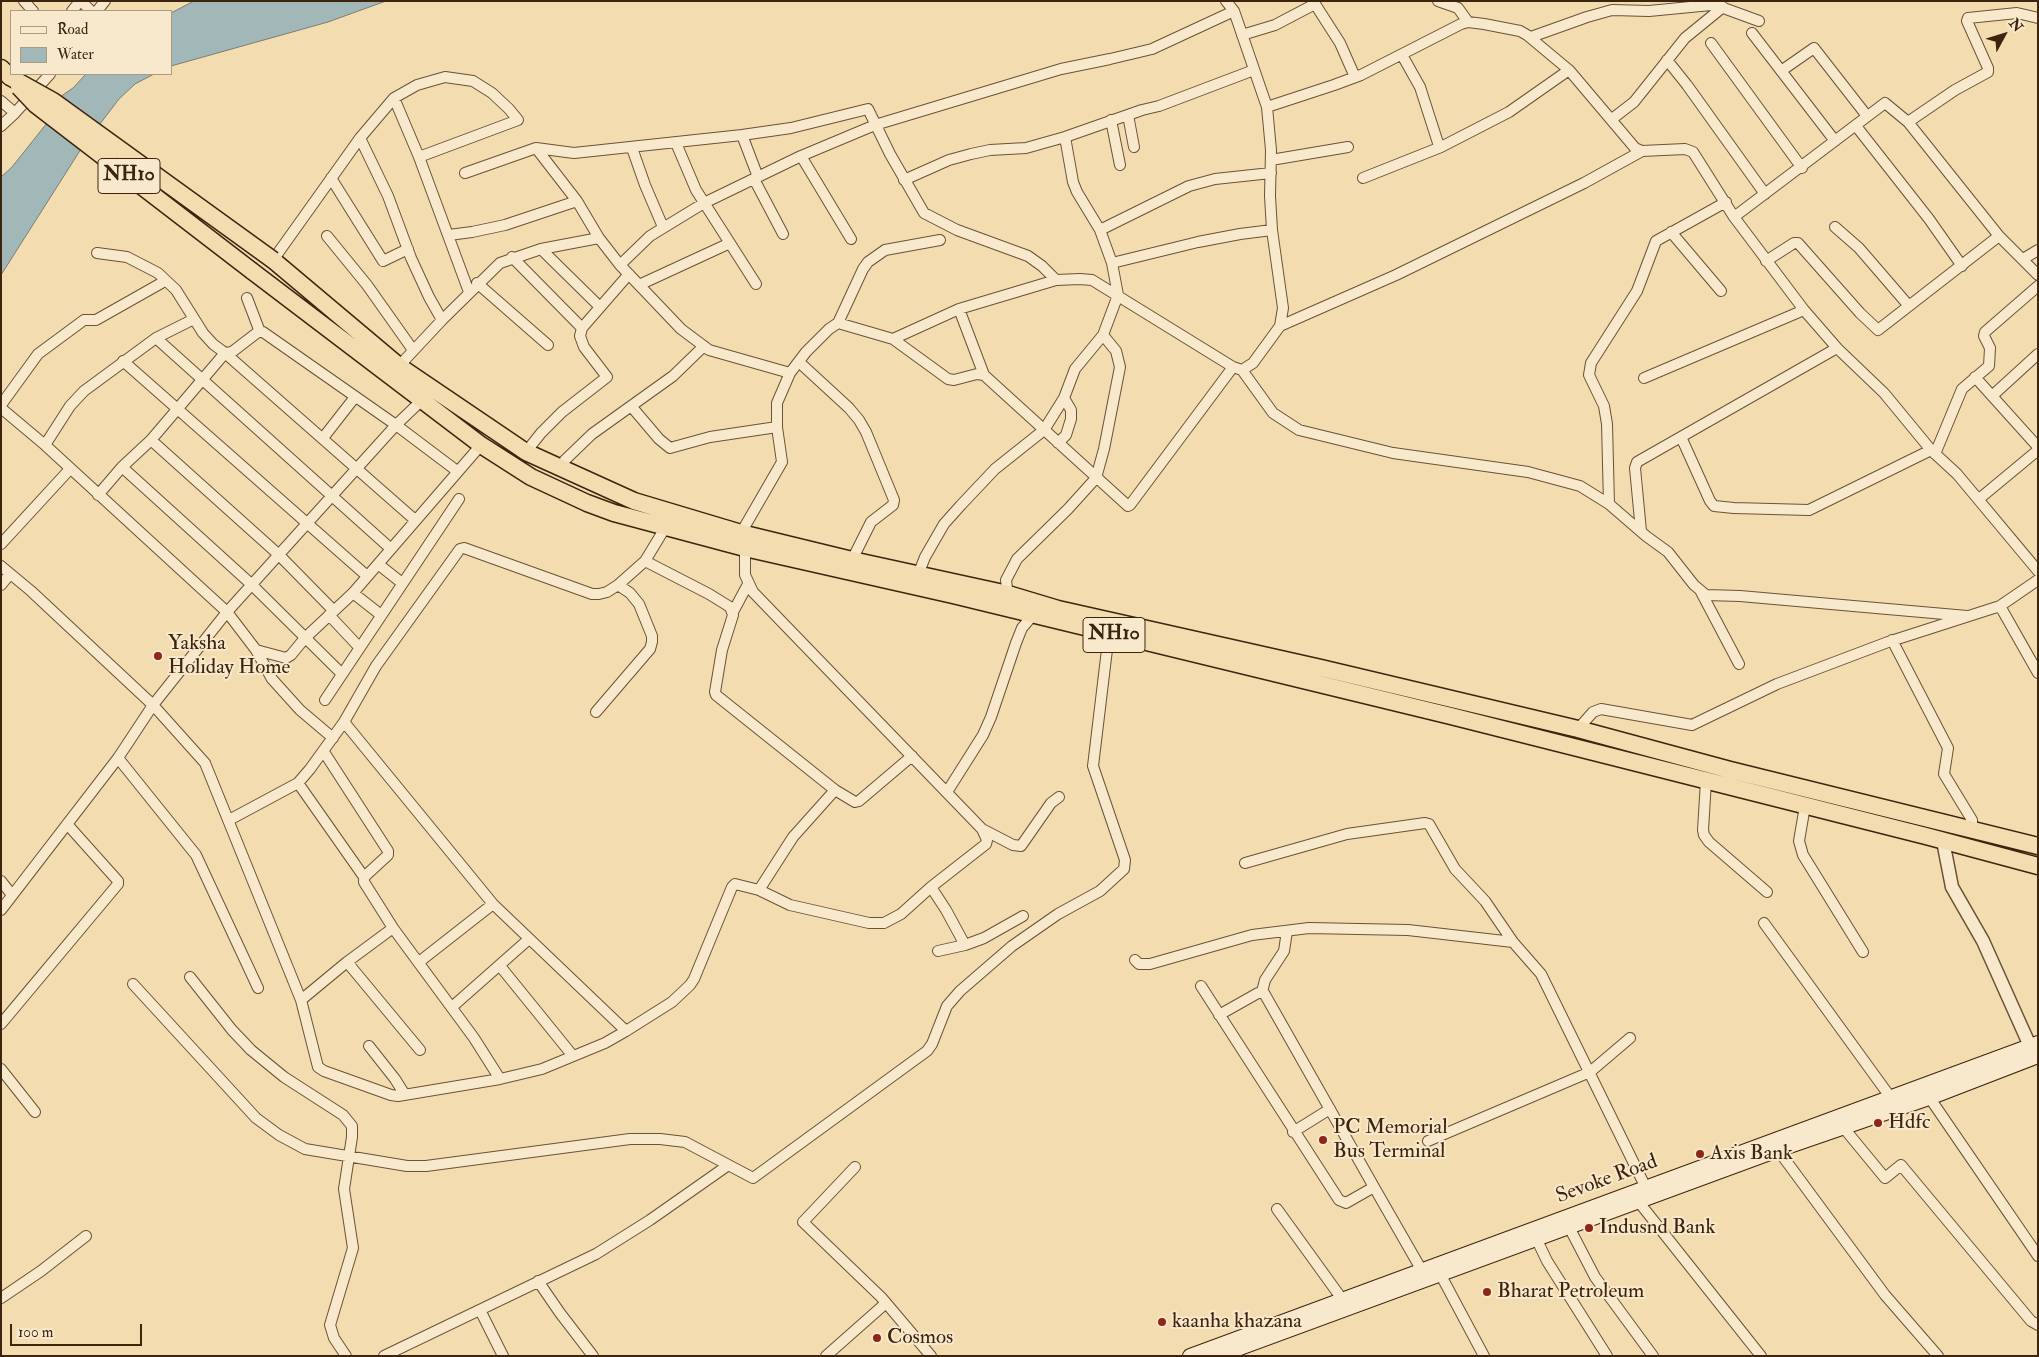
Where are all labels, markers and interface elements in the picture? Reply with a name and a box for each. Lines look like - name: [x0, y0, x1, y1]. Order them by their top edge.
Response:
- legend: [10, 10, 172, 75]
- north arrow: [1979, 10, 2029, 60]
- text: N: [2005, 15, 2027, 35]
- text: Road: [57, 20, 88, 39]
- text: Water: [57, 45, 94, 64]
- road number: NH10: [98, 158, 160, 194]
- road number: NH10: [1083, 618, 1145, 652]
- place label: Yaksha Holiday Home: [168, 631, 290, 681]
- marker: Yaksha Holiday Home: [152, 650, 164, 662]
- place label: Hdfc: [1888, 1110, 1930, 1136]
- place label: PC Memorial Bus Terminal: [1333, 1115, 1448, 1165]
- marker: Hdfc: [1872, 1117, 1884, 1129]
- marker: PC Memorial Bus Terminal: [1317, 1134, 1329, 1146]
- place label: Axis Bank: [1710, 1141, 1793, 1167]
- marker: Axis Bank: [1694, 1148, 1706, 1160]
- street label: Sevoke Road: [1553, 1150, 1661, 1210]
- place label: Indusnd Bank: [1599, 1215, 1715, 1241]
- marker: Indusnd Bank: [1583, 1222, 1595, 1234]
- place label: Bharat Petroleum: [1497, 1279, 1644, 1305]
- marker: Bharat Petroleum: [1481, 1286, 1493, 1298]
- place label: kaanha khazana: [1172, 1309, 1302, 1335]
- scale bar: [12, 1314, 145, 1346]
- marker: kaanha khazana: [1156, 1316, 1168, 1328]
- text: 100 m: [18, 1323, 53, 1342]
- place label: Cosmos: [887, 1325, 953, 1351]
- marker: Cosmos: [871, 1332, 883, 1344]

